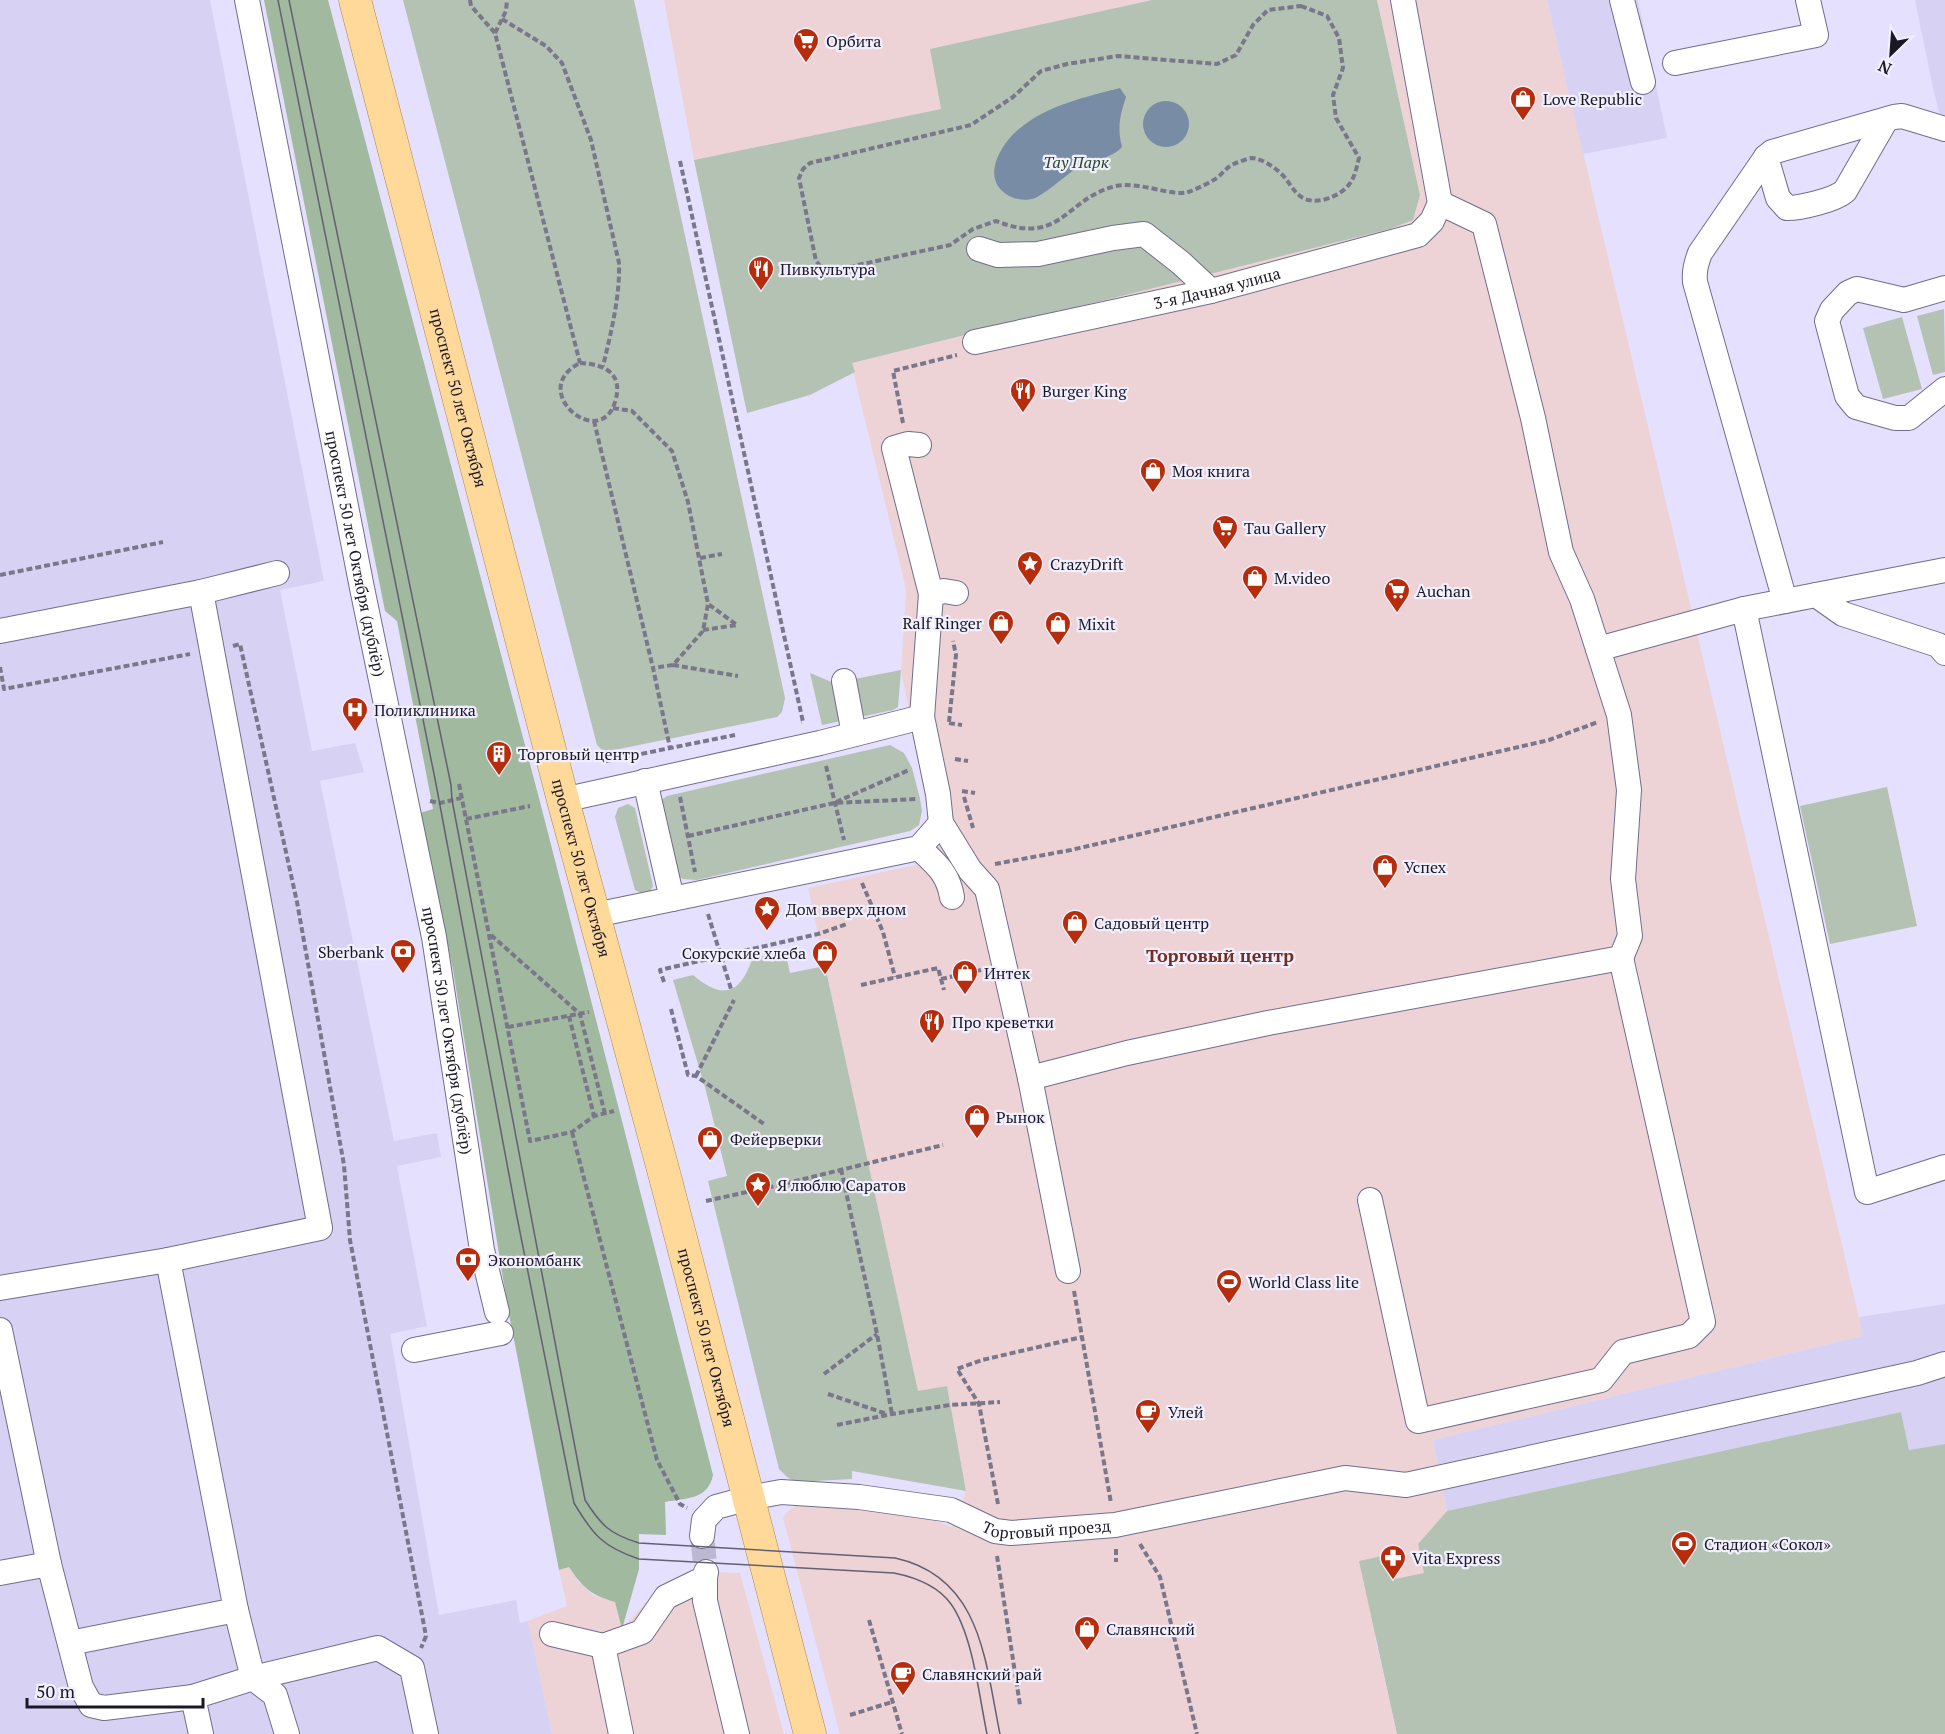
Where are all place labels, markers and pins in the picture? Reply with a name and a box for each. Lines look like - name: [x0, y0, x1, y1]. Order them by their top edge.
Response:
- supermarket icon: Орбита: [791, 26, 821, 64]
- place label: Орбита: [826, 30, 881, 52]
- shop icon: Love Republic: [1508, 84, 1538, 122]
- place label: Love Republic: [1543, 88, 1642, 110]
- restaurant icon: Пивкультура: [746, 254, 776, 292]
- place label: Пивкультура: [780, 258, 876, 280]
- restaurant icon: Burger King: [1008, 376, 1038, 414]
- place label: Burger King: [1042, 380, 1127, 402]
- shop icon: Моя книга: [1138, 456, 1168, 494]
- place label: Моя книга: [1172, 460, 1250, 482]
- supermarket icon: Tau Gallery: [1210, 513, 1240, 551]
- place label: Tau Gallery: [1244, 517, 1327, 539]
- place icon: CrazyDrift: [1015, 549, 1045, 587]
- place label: CrazyDrift: [1050, 553, 1124, 575]
- shop icon: M.video: [1240, 563, 1270, 601]
- place label: M.video: [1274, 567, 1331, 589]
- supermarket icon: Auchan: [1382, 576, 1412, 614]
- place label: Auchan: [1416, 580, 1471, 602]
- shop icon: Ralf Ringer: [986, 608, 1016, 646]
- shop icon: Mixit: [1043, 609, 1073, 647]
- place label: Ralf Ringer: [902, 612, 983, 634]
- place label: Mixit: [1078, 613, 1116, 635]
- hospital icon: Поликлиника: [340, 695, 370, 733]
- place label: Поликлиника: [374, 699, 476, 721]
- building icon: Торговый центр: [484, 739, 514, 777]
- place label: Торговый центр: [518, 743, 639, 765]
- shop icon: Успех: [1370, 852, 1400, 890]
- place label: Успех: [1404, 856, 1447, 878]
- place icon: Дом вверх дном: [752, 894, 782, 932]
- place label: Дом вверх дном: [786, 898, 907, 920]
- shop icon: Садовый центр: [1060, 908, 1090, 946]
- place label: Садовый центр: [1094, 912, 1209, 934]
- bank icon: Sberbank: [388, 937, 418, 975]
- shop icon: Сокурские хлеба: [810, 938, 840, 976]
- place label: Sberbank: [318, 941, 385, 963]
- place label: Сокурские хлеба: [682, 942, 806, 964]
- shop icon: Интек: [950, 958, 980, 996]
- place label: Интек: [984, 962, 1031, 984]
- restaurant icon: Про креветки: [917, 1007, 947, 1045]
- place label: Про креветки: [952, 1011, 1054, 1033]
- shop icon: Рынок: [962, 1102, 992, 1140]
- place label: Рынок: [996, 1106, 1045, 1128]
- shop icon: Фейерверки: [695, 1124, 725, 1162]
- place label: Фейерверки: [730, 1128, 822, 1150]
- place icon: Я люблю Саратов: [743, 1170, 773, 1208]
- place label: Я люблю Саратов: [777, 1174, 906, 1196]
- bank icon: Экономбанк: [453, 1245, 483, 1283]
- place label: Экономбанк: [488, 1249, 581, 1271]
- sports icon: World Class lite: [1214, 1267, 1244, 1305]
- place label: World Class lite: [1248, 1271, 1359, 1293]
- cafe icon: Улей: [1133, 1397, 1163, 1435]
- place label: Улей: [1168, 1401, 1204, 1423]
- sports icon: Стадион «Сокол»: [1669, 1529, 1699, 1567]
- place label: Стадион «Сокол»: [1704, 1533, 1831, 1555]
- pharmacy icon: Vita Express: [1378, 1543, 1408, 1581]
- place label: Vita Express: [1412, 1547, 1500, 1569]
- shop icon: Славянский: [1072, 1614, 1102, 1652]
- place label: Славянский: [1106, 1618, 1195, 1640]
- cafe icon: Славянский рай: [888, 1659, 918, 1697]
- place label: Славянский рай: [922, 1663, 1042, 1685]

